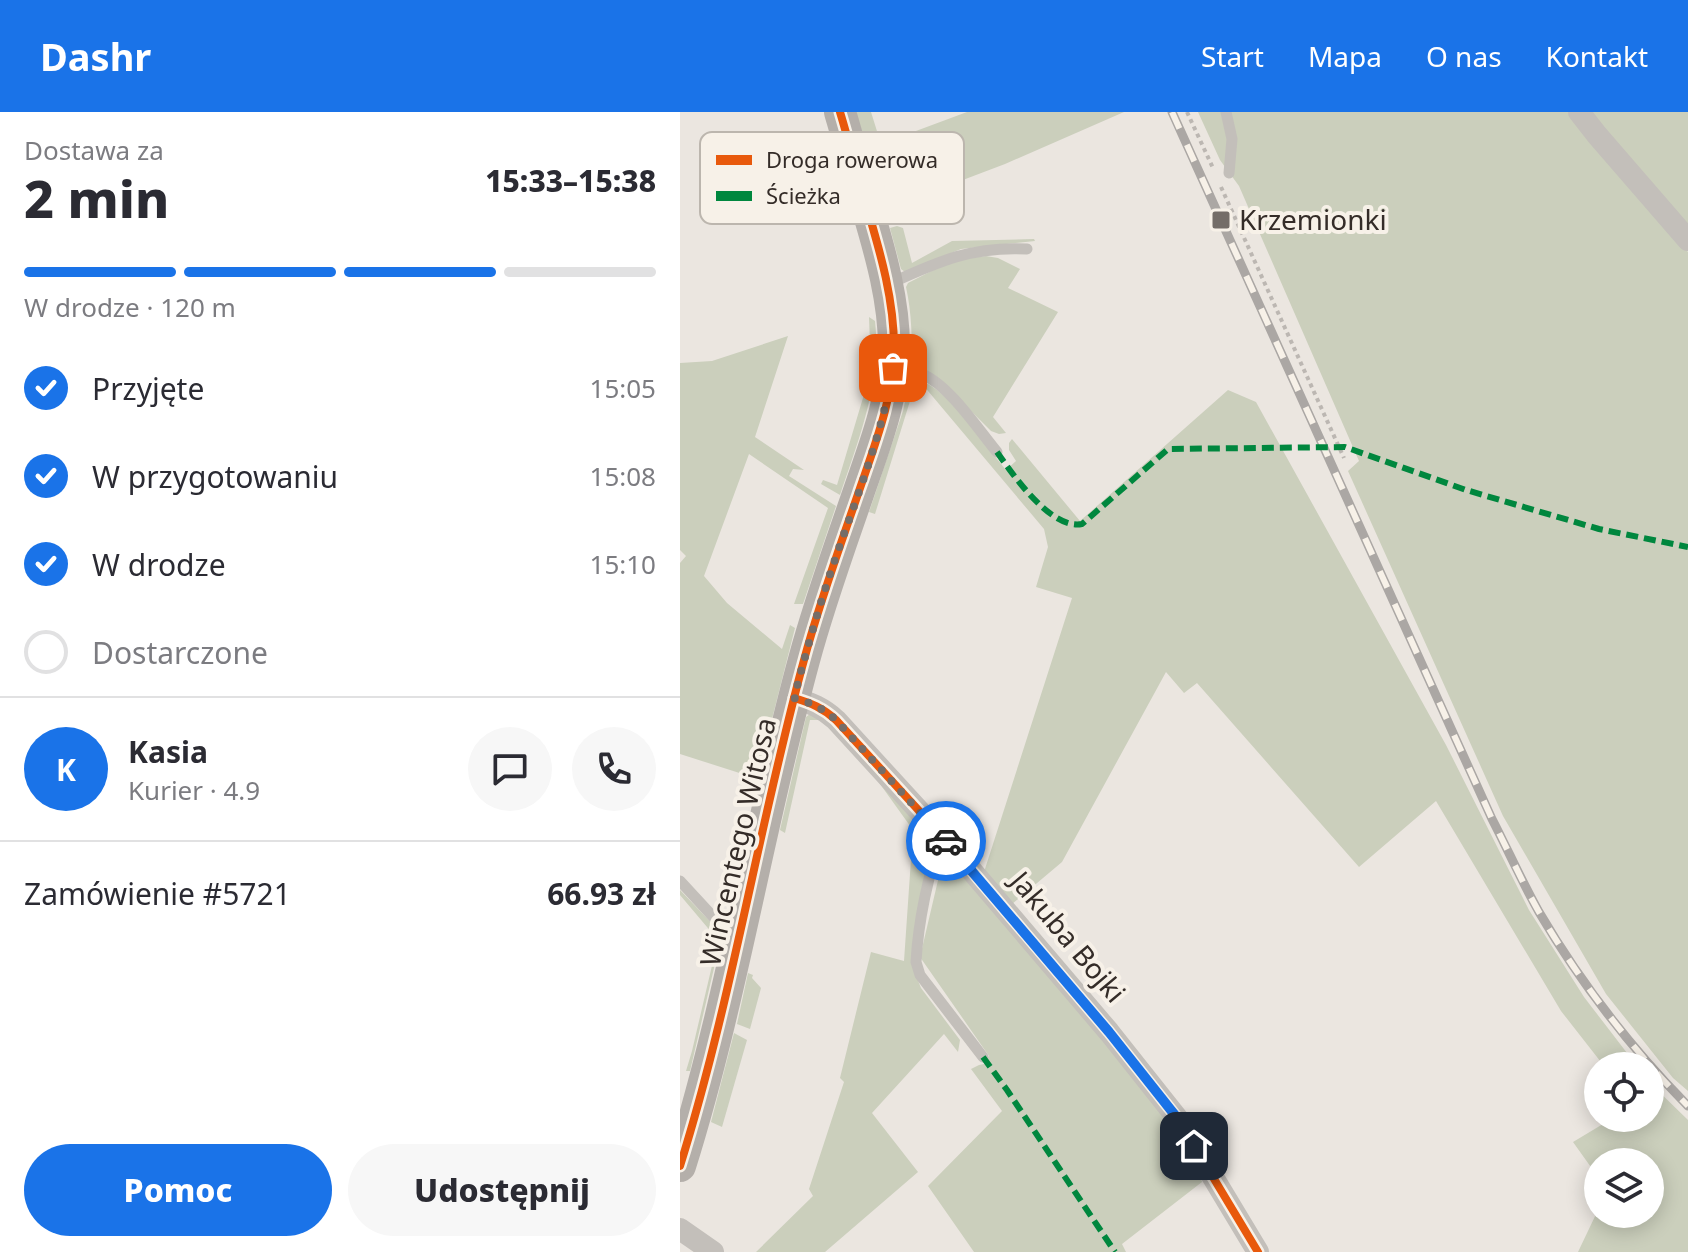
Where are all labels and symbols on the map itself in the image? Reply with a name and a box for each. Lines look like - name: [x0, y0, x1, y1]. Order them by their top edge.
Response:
- legend: [700, 132, 964, 224]
- text: Droga rowerowa: [766, 144, 938, 174]
- text: Ścieżka: [766, 180, 841, 210]
- place label: Krzemionki: [1239, 200, 1387, 238]
- marker: Krzemionki: [1210, 209, 1232, 231]
- pin: [859, 334, 927, 402]
- street label: Wincentego Witosa: [690, 714, 784, 970]
- courier: [906, 801, 986, 881]
- street label: Jakuba Bojki: [1001, 860, 1135, 1010]
- pin: [1160, 1112, 1228, 1180]

